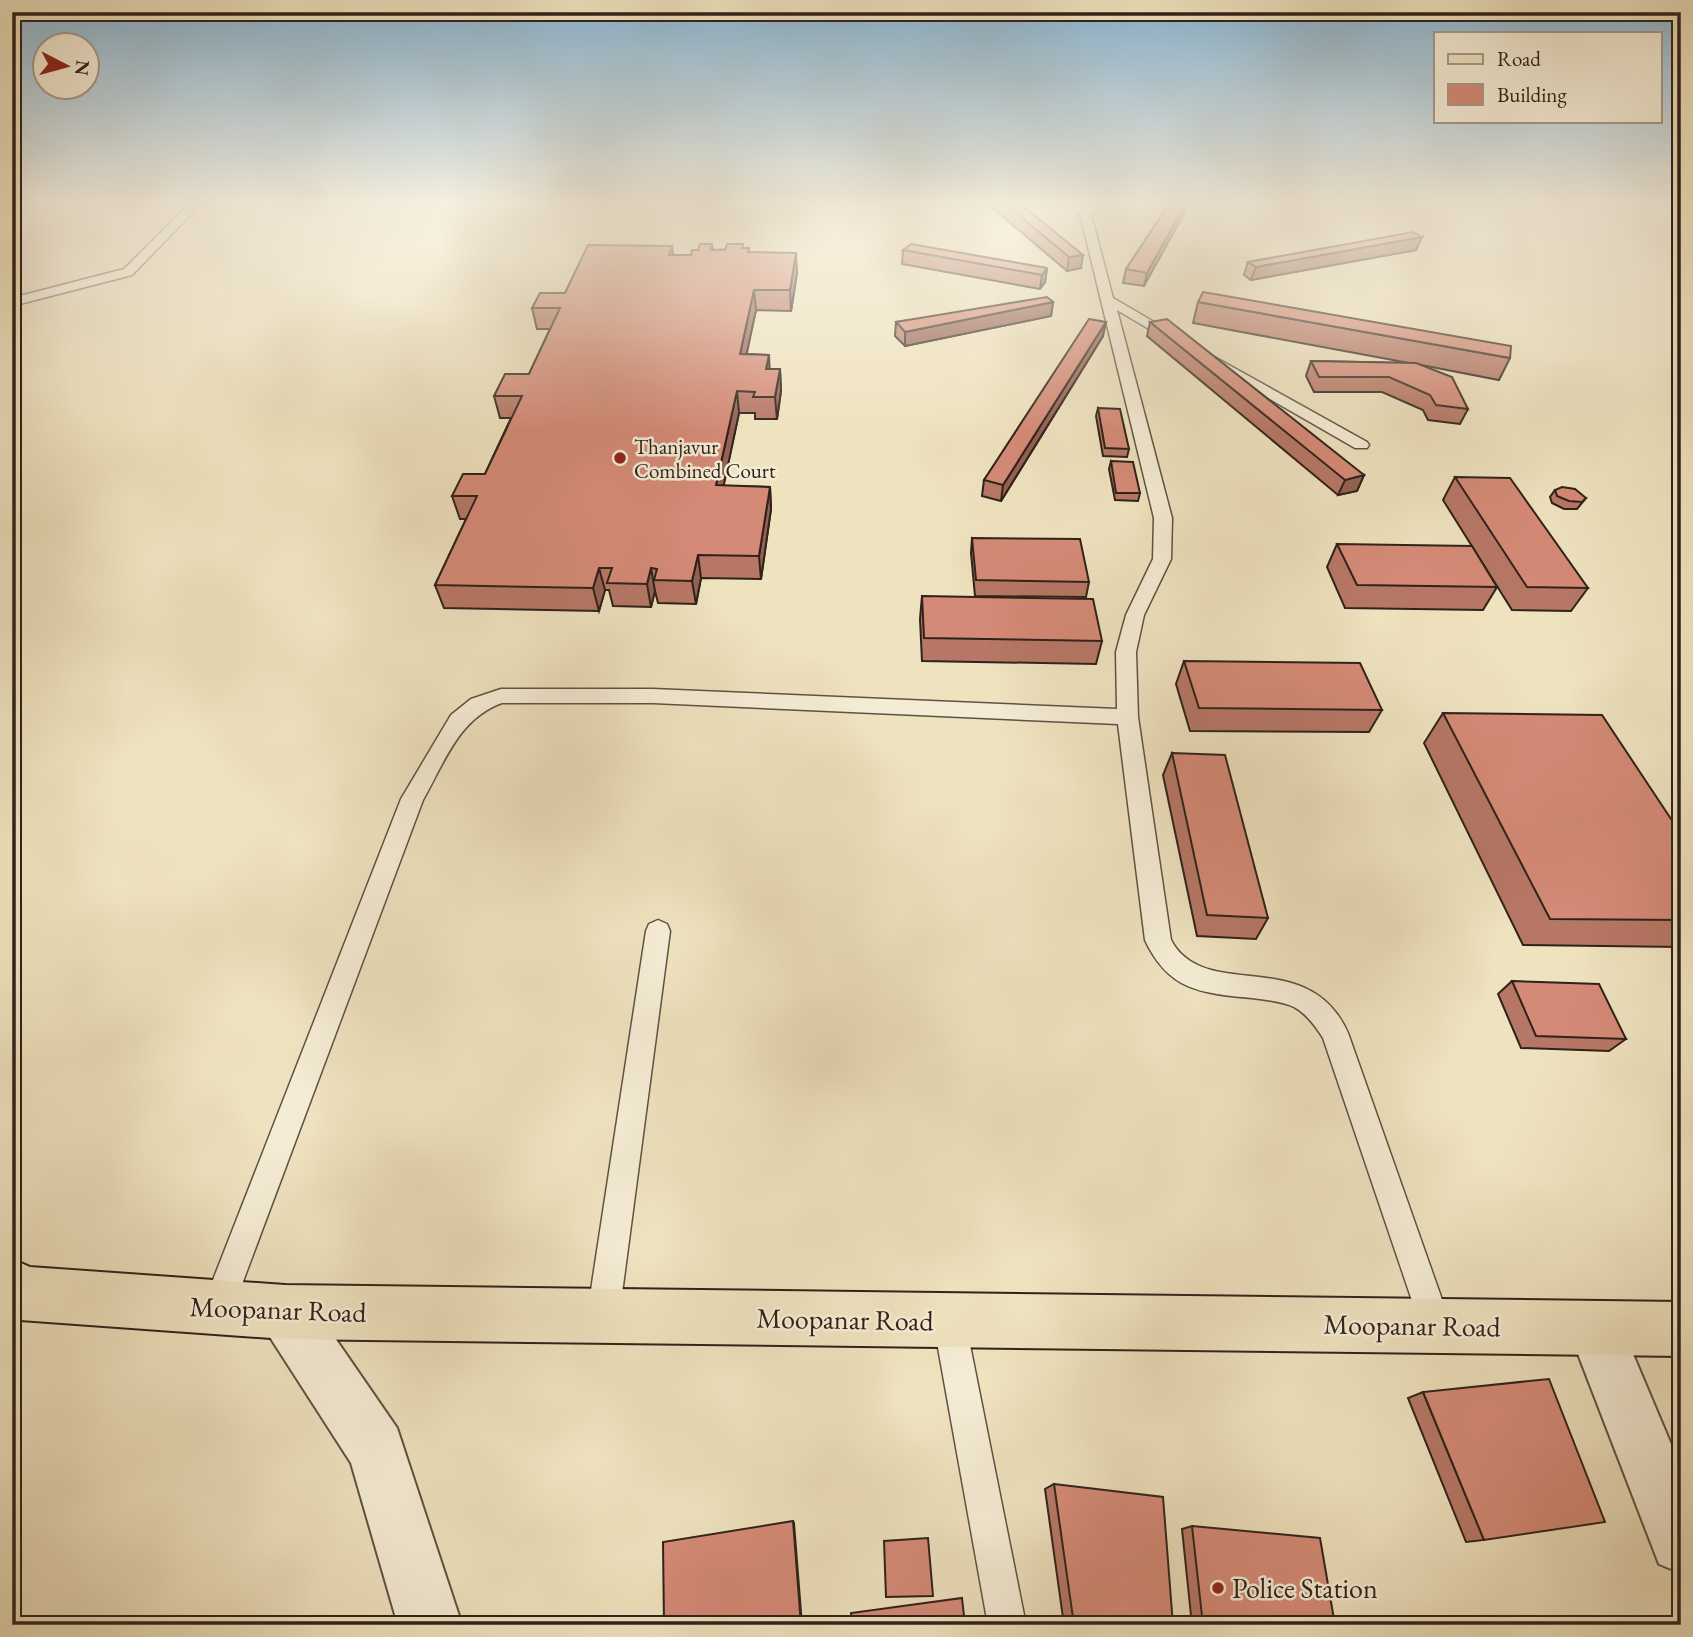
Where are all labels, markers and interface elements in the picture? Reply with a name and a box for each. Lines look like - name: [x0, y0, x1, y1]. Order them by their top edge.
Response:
- north arrow: [32, 32, 102, 102]
- legend: [1434, 32, 1662, 122]
- text: Road: [1497, 45, 1541, 72]
- text: N: [69, 59, 96, 77]
- text: Building: [1497, 81, 1567, 108]
- place label: Thanjavur Combined Court: [634, 433, 776, 484]
- marker: Thanjavur Combined Court: [612, 450, 628, 466]
- street label: Moopanar Road: [189, 1288, 368, 1330]
- street label: Moopanar Road: [756, 1299, 935, 1339]
- street label: Moopanar Road: [1323, 1305, 1502, 1345]
- place label: Police Station: [1232, 1570, 1378, 1606]
- marker: Police Station: [1210, 1580, 1226, 1596]

